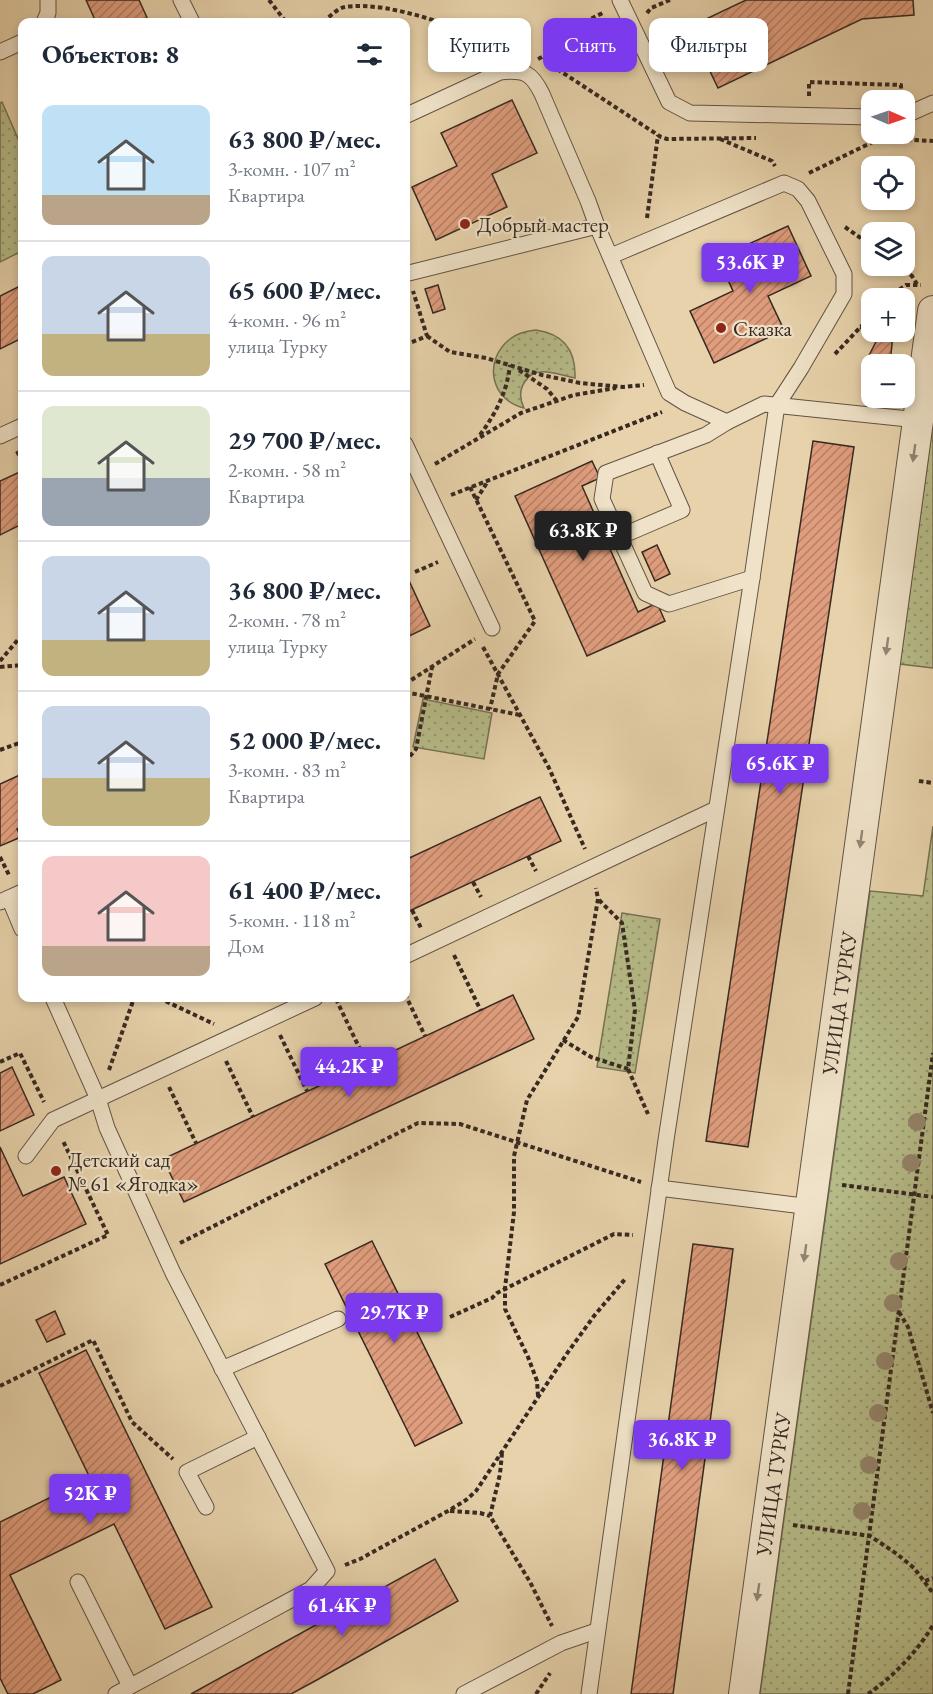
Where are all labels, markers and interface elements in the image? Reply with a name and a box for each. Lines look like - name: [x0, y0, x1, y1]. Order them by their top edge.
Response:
- chip: Купить: [428, 18, 531, 72]
- chip: Снять: [543, 18, 637, 72]
- chip: Фильтры: [649, 18, 768, 72]
- text: Объектов: 8: [42, 37, 179, 71]
- icon: filters: [353, 38, 386, 71]
- north arrow: [861, 90, 915, 144]
- map controls: [861, 90, 915, 408]
- text: 63 800 ₽/мес.: [228, 122, 381, 156]
- icon: home: [90, 129, 162, 201]
- text: 3-комн. · 107 m²: [228, 156, 356, 182]
- button: locate: [861, 156, 915, 210]
- text: Квартира: [228, 182, 305, 208]
- place label: Добрый мастер: [477, 211, 609, 238]
- marker: Добрый мастер: [458, 217, 472, 231]
- button: layers: [861, 222, 915, 276]
- pin: 53.6K ₽: [695, 243, 805, 294]
- text: 53.6K ₽: [716, 249, 784, 275]
- text: 65 600 ₽/мес.: [228, 273, 381, 307]
- icon: home: [90, 280, 162, 352]
- button: +: [861, 288, 915, 342]
- text: 4-комн. · 96 m²: [228, 307, 346, 333]
- place label: Сказка: [733, 315, 793, 342]
- marker: Сказка: [714, 321, 728, 335]
- text: улица Турку: [228, 333, 328, 359]
- button: −: [861, 354, 915, 408]
- text: 29 700 ₽/мес.: [228, 423, 381, 457]
- icon: home: [90, 430, 162, 502]
- one-way arrow: [909, 443, 918, 462]
- text: 2-комн. · 58 m²: [228, 457, 346, 483]
- text: Квартира: [228, 483, 305, 509]
- pin: 63.8K ₽: [528, 511, 638, 562]
- text: 63.8K ₽: [549, 517, 617, 543]
- text: 36 800 ₽/мес.: [228, 573, 381, 607]
- icon: home: [90, 580, 162, 652]
- text: 2-комн. · 78 m²: [228, 607, 346, 633]
- text: улица Турку: [228, 633, 328, 659]
- one-way arrow: [883, 636, 892, 655]
- text: 52 000 ₽/мес.: [228, 723, 381, 757]
- icon: home: [90, 730, 162, 802]
- pin: 65.6K ₽: [725, 744, 835, 795]
- text: 65.6K ₽: [746, 750, 814, 776]
- text: 3-комн. · 83 m²: [228, 757, 346, 783]
- text: Квартира: [228, 783, 305, 809]
- one-way arrow: [857, 830, 866, 849]
- text: 61 400 ₽/мес.: [228, 873, 381, 907]
- icon: home: [90, 880, 162, 952]
- text: 5-комн. · 118 m²: [228, 907, 356, 933]
- street label: УЛИЦА ТУРКУ: [815, 929, 863, 1078]
- text: Дом: [228, 933, 264, 959]
- pin: 44.2K ₽: [294, 1047, 404, 1098]
- text: 44.2K ₽: [315, 1053, 383, 1079]
- place label: Детский сад № 61 «Ягодка»: [68, 1146, 199, 1197]
- marker: Детский сад № 61 «Ягодка»: [49, 1164, 63, 1178]
- one-way arrow: [800, 1243, 809, 1262]
- pin: 29.7K ₽: [339, 1293, 449, 1344]
- text: 29.7K ₽: [360, 1299, 428, 1325]
- street label: УЛИЦА ТУРКУ: [749, 1410, 797, 1559]
- pin: 36.8K ₽: [627, 1420, 737, 1471]
- text: 36.8K ₽: [648, 1426, 716, 1452]
- pin: 52K ₽: [48, 1474, 132, 1525]
- text: 52K ₽: [63, 1480, 117, 1506]
- one-way arrow: [754, 1582, 763, 1601]
- pin: 61.4K ₽: [287, 1586, 397, 1637]
- text: 61.4K ₽: [308, 1592, 376, 1618]

